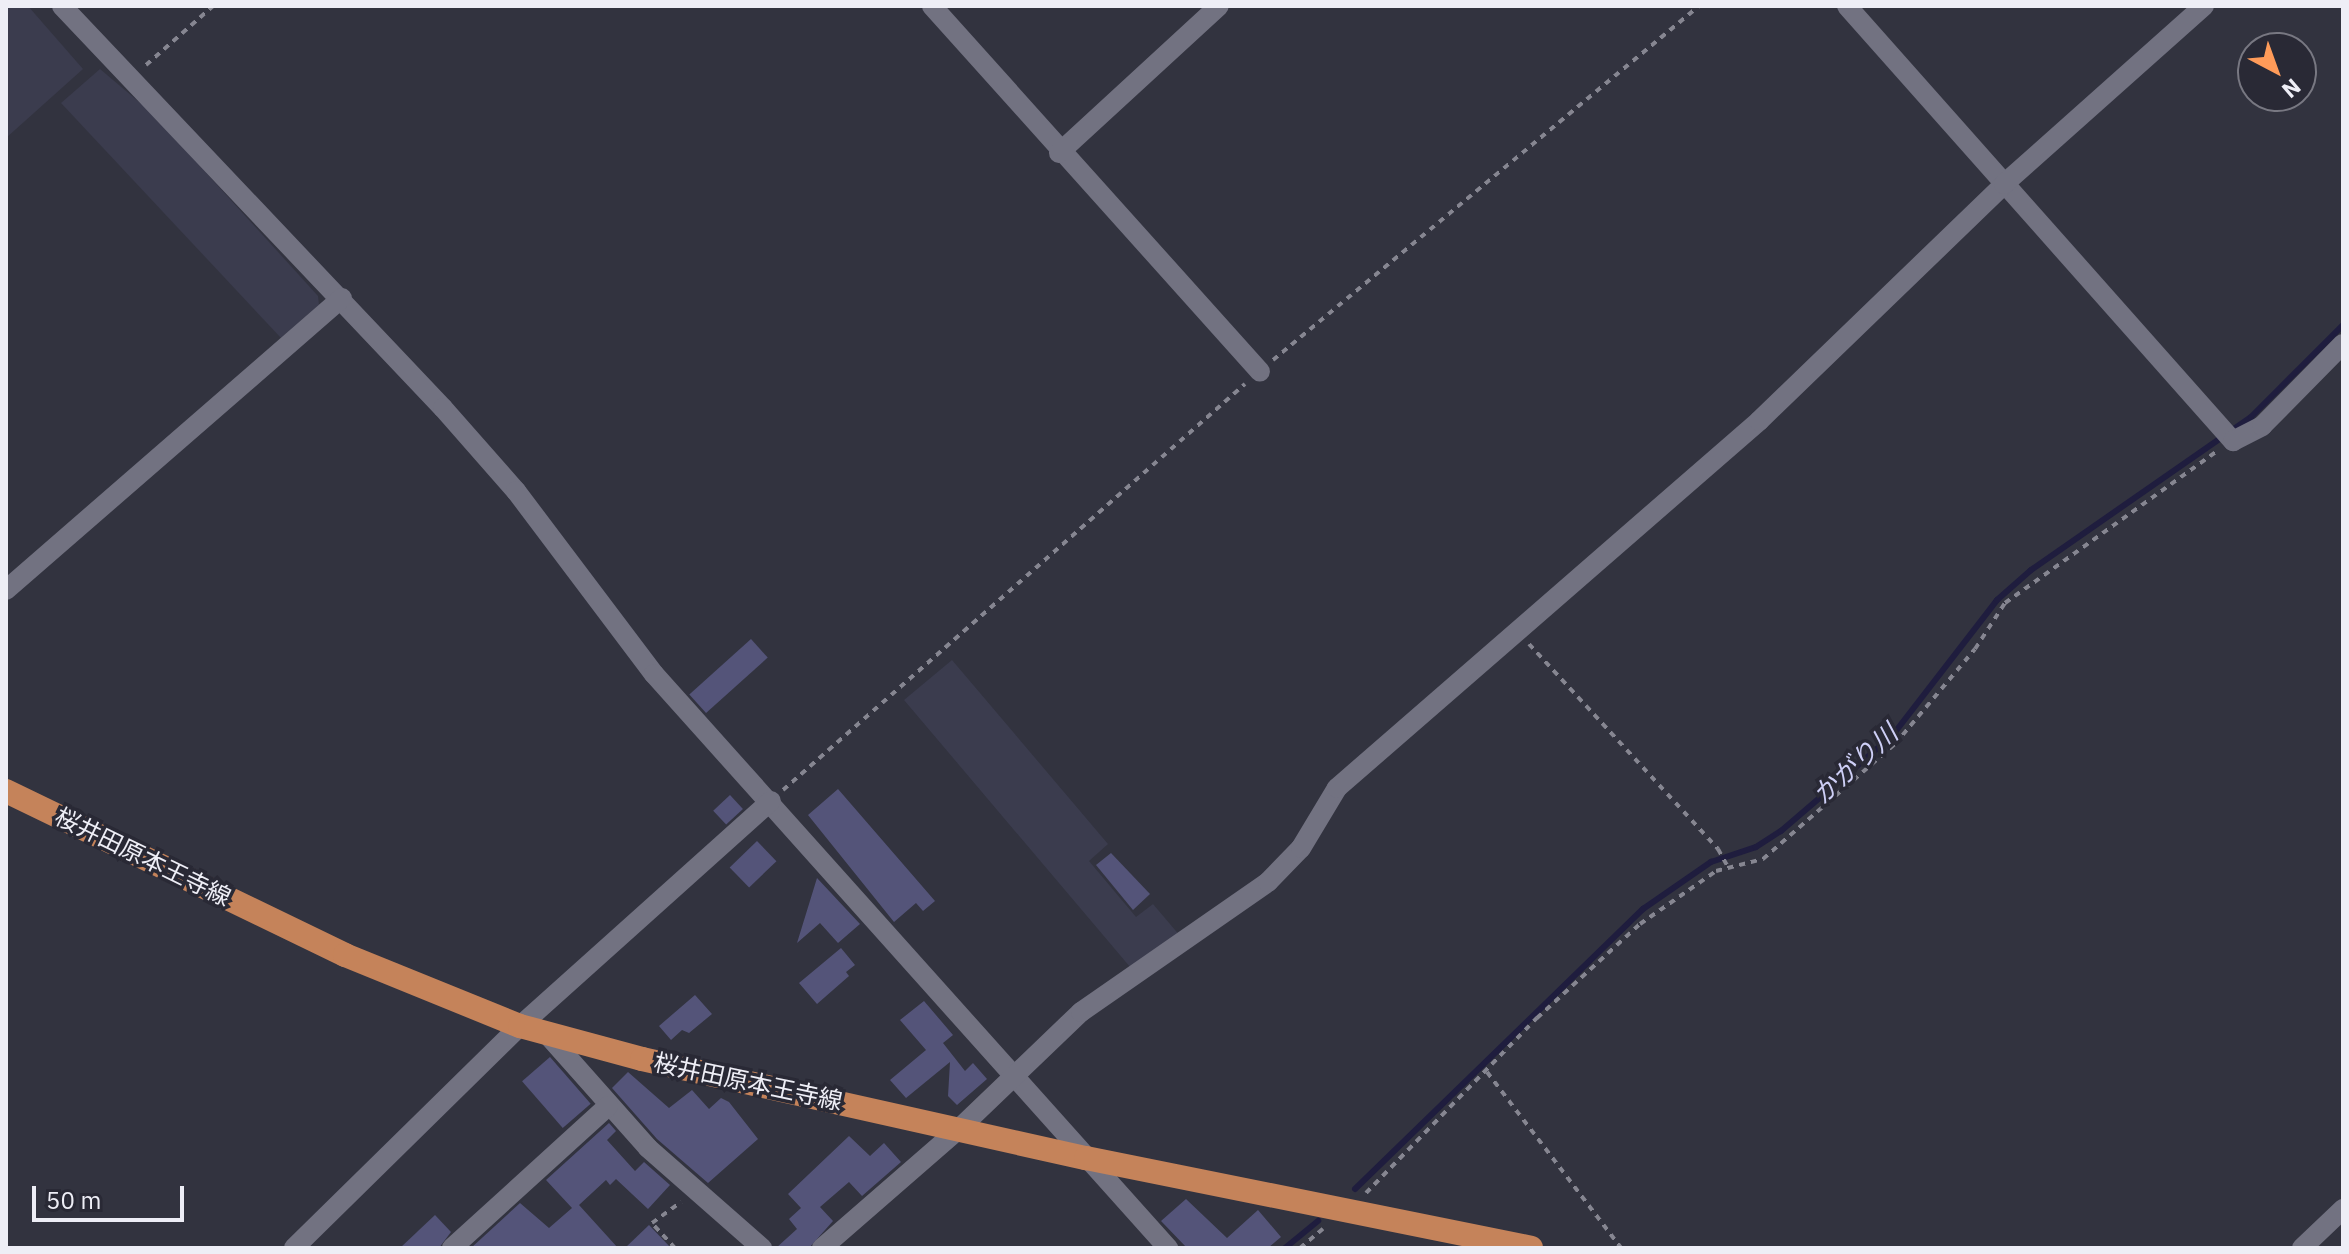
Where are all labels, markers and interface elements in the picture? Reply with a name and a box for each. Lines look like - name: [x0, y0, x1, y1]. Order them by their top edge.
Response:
- north arrow: [2237, 32, 2317, 112]
- text: N: [2276, 73, 2307, 105]
- water label: かがり川: [1806, 718, 1904, 810]
- street label: 桜井田原本王寺線: [50, 802, 236, 912]
- street label: 桜井田原本王寺線: [651, 1048, 845, 1116]
- scale bar: [36, 1170, 188, 1220]
- text: 50 m: [46, 1184, 101, 1216]

